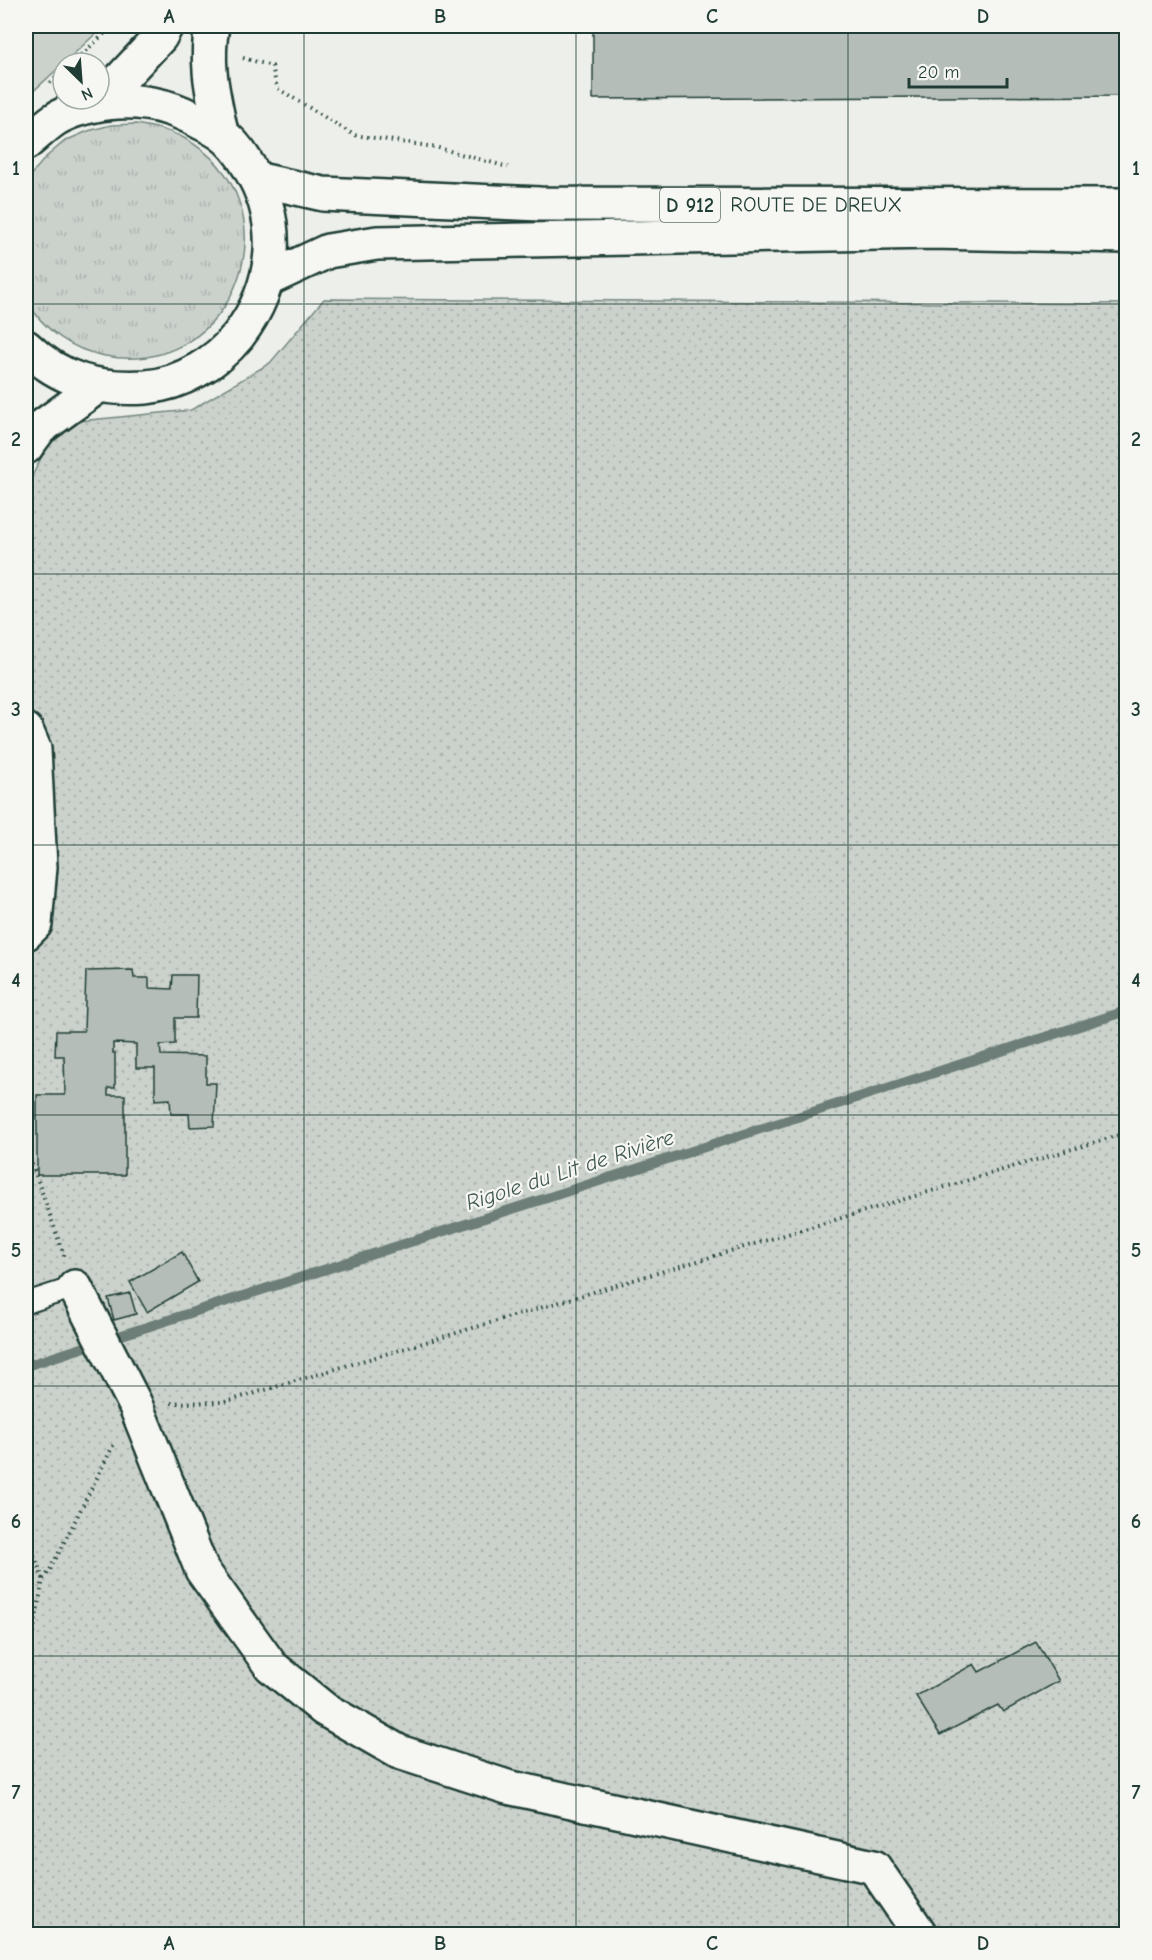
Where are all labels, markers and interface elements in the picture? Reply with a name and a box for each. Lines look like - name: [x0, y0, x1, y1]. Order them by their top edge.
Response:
- text: A: [163, 5, 175, 28]
- text: B: [434, 5, 446, 28]
- text: C: [706, 5, 718, 28]
- text: D: [977, 5, 989, 28]
- north arrow: [51, 51, 111, 111]
- scale bar: [909, 51, 1006, 89]
- text: 20 m: [918, 62, 959, 83]
- text: N: [78, 83, 95, 104]
- text: 1: [12, 157, 20, 180]
- text: 1: [1132, 157, 1140, 180]
- road number: D 912: [660, 188, 720, 222]
- street label: ROUTE DE DREUX: [730, 192, 902, 217]
- text: 2: [11, 428, 21, 451]
- text: 2: [1131, 428, 1141, 451]
- text: 3: [11, 698, 21, 721]
- text: 3: [1131, 698, 1141, 721]
- text: 4: [11, 969, 21, 992]
- text: 4: [1131, 969, 1141, 992]
- water label: Rigole du Lit de Rivière: [463, 1124, 677, 1216]
- text: 5: [11, 1239, 21, 1262]
- text: 5: [1131, 1239, 1141, 1262]
- text: 6: [11, 1510, 21, 1533]
- text: 6: [1131, 1510, 1141, 1533]
- text: 7: [12, 1781, 21, 1804]
- text: 7: [1132, 1781, 1141, 1804]
- text: A: [163, 1932, 175, 1955]
- text: B: [434, 1932, 446, 1955]
- text: C: [706, 1932, 718, 1955]
- text: D: [977, 1932, 989, 1955]

